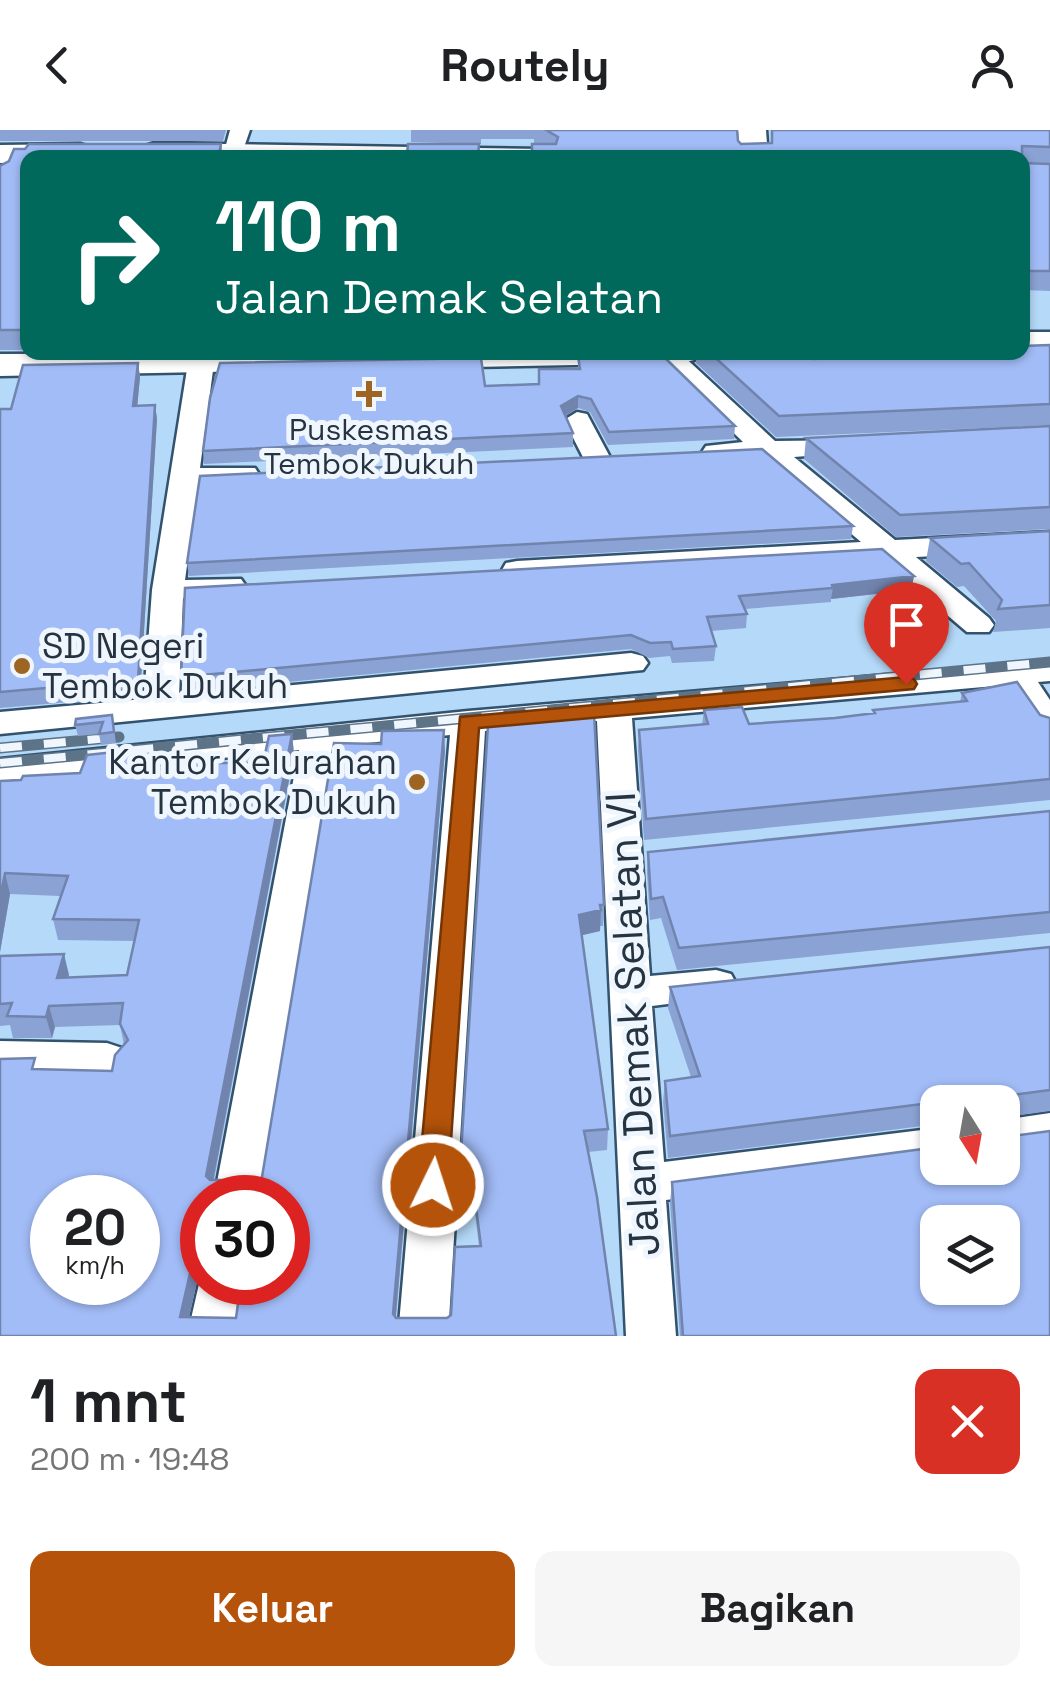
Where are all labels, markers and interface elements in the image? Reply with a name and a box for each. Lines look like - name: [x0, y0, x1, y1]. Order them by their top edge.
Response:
- text: Routely: [440, 37, 610, 94]
- icon: back: [30, 38, 85, 93]
- icon: person: [965, 38, 1020, 93]
- text: 110 m: [215, 182, 401, 271]
- icon: right: [50, 190, 180, 320]
- text: Jalan Demak Selatan: [215, 269, 663, 326]
- marker: Puskesmas Tembok Dukuh: [356, 381, 382, 407]
- place label: Puskesmas Tembok Dukuh: [263, 410, 475, 483]
- pin: [864, 582, 949, 685]
- icon: arrive: [879, 597, 934, 652]
- place label: SD Negeri Tembok Dukuh: [42, 624, 288, 708]
- marker: SD Negeri Tembok Dukuh: [11, 655, 33, 677]
- place label: Kantor Kelurahan Tembok Dukuh: [108, 740, 397, 824]
- marker: Kantor Kelurahan Tembok Dukuh: [406, 771, 428, 793]
- street label: Jalan Demak Selatan VI: [594, 791, 671, 1257]
- north arrow: [920, 1085, 1020, 1185]
- map controls: [920, 1085, 1020, 1305]
- position arrow: [381, 1133, 485, 1237]
- speed limit sign: 30: [180, 1175, 310, 1305]
- text: 20: [64, 1196, 126, 1260]
- button: layers: [920, 1205, 1020, 1305]
- text: km/h: [65, 1249, 125, 1281]
- text: 1 mnt: [30, 1363, 187, 1440]
- button: close: [915, 1369, 1020, 1474]
- text: 200 m · 19:48: [30, 1439, 230, 1479]
- button: Keluar: [30, 1551, 515, 1666]
- button: Bagikan: [535, 1551, 1020, 1666]

